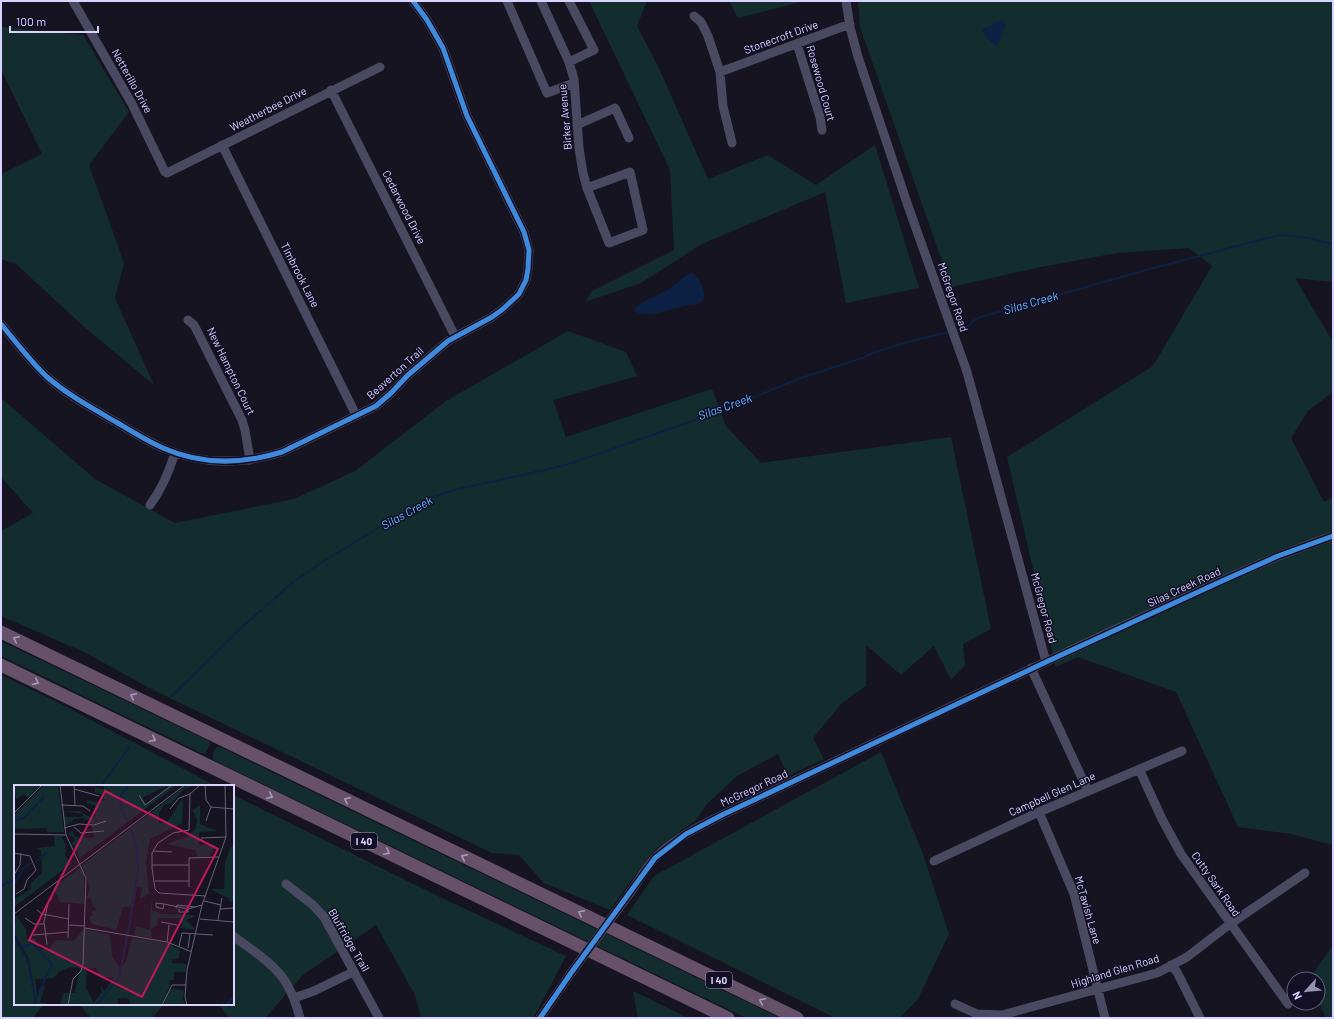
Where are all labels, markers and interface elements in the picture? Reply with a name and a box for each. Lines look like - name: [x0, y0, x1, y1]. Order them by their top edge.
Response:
- scale bar: [10, 8, 98, 34]
- text: 100 m: [16, 14, 46, 28]
- street label: Stonecroft Drive: [742, 17, 820, 56]
- street label: Rosewood Court: [804, 43, 839, 122]
- street label: Netterillo Drive: [109, 46, 156, 115]
- street label: Birker Avenue: [555, 83, 574, 151]
- street label: Weatherbee Drive: [227, 84, 309, 134]
- street label: Cedarwood Drive: [380, 168, 429, 246]
- street label: Timbrook Lane: [278, 240, 322, 310]
- street label: McGregor Road: [936, 260, 971, 333]
- water label: Silas Creek: [1002, 288, 1060, 317]
- street label: New Hampton Court: [205, 325, 258, 417]
- street label: Beaverton Trail: [364, 344, 426, 402]
- water label: Silas Creek: [696, 390, 754, 422]
- water label: Silas Creek: [379, 492, 435, 532]
- street label: Silas Creek Road: [1145, 564, 1222, 609]
- street label: McGregor Road: [1029, 571, 1060, 645]
- one-way arrow: [12, 636, 20, 644]
- one-way arrow: [32, 677, 39, 685]
- one-way arrow: [129, 693, 137, 701]
- one-way arrow: [149, 734, 156, 742]
- street label: McGregor Road: [718, 766, 789, 809]
- street label: Campbell Glen Lane: [1007, 769, 1097, 818]
- inset map: [14, 785, 234, 1005]
- one-way arrow: [266, 791, 273, 799]
- one-way arrow: [343, 797, 351, 805]
- road number: I 40: [351, 833, 377, 849]
- one-way arrow: [383, 847, 390, 855]
- street label: Cutty Sark Road: [1189, 849, 1244, 919]
- one-way arrow: [460, 854, 468, 862]
- street label: McTavish Lane: [1073, 874, 1104, 946]
- street label: Bluffridge Trail: [326, 906, 373, 974]
- one-way arrow: [578, 910, 585, 918]
- street label: Highland Glen Road: [1069, 951, 1161, 990]
- north arrow: [1286, 971, 1326, 1011]
- road number: I 40: [706, 972, 732, 988]
- text: N: [1289, 990, 1304, 1002]
- one-way arrow: [759, 998, 767, 1006]

